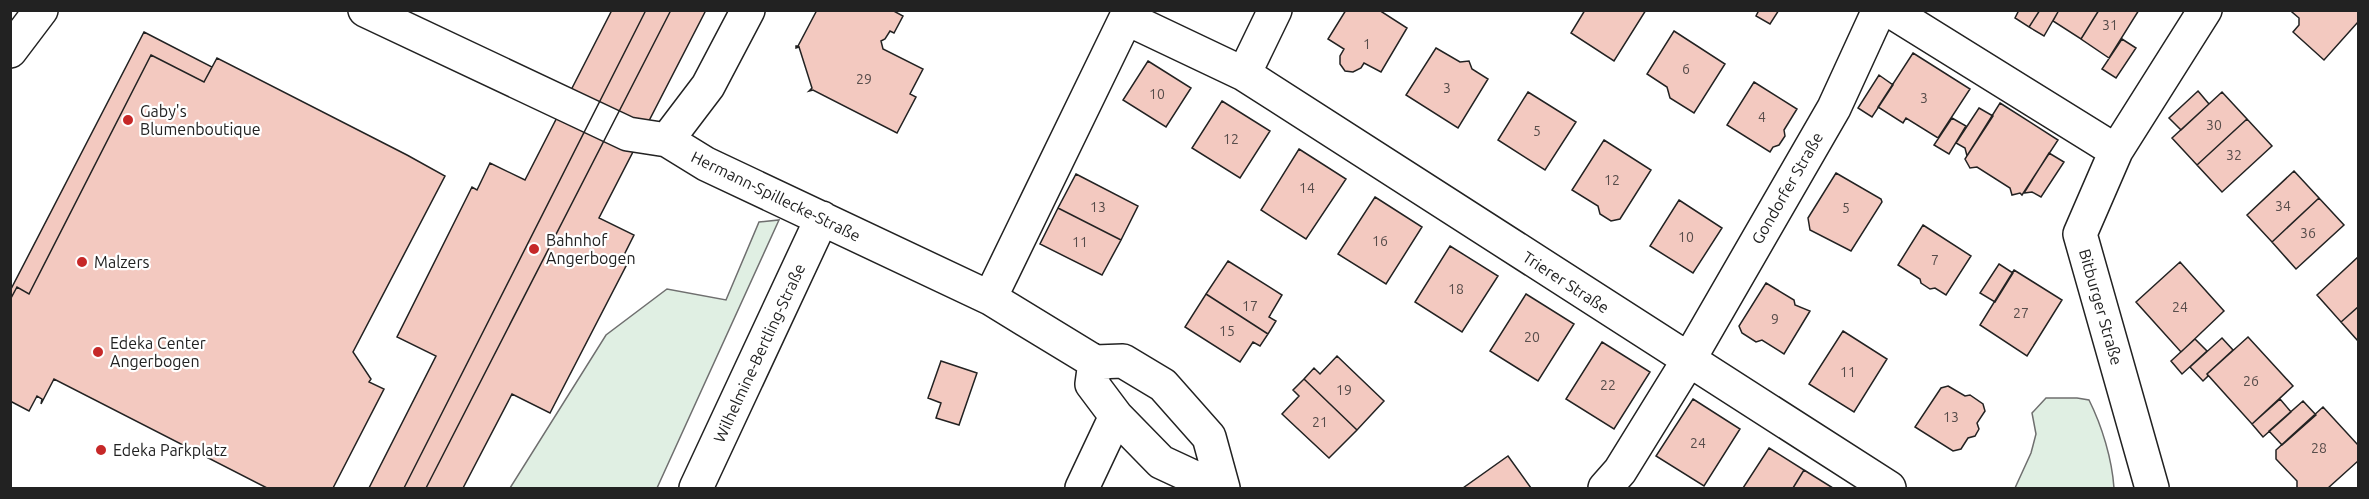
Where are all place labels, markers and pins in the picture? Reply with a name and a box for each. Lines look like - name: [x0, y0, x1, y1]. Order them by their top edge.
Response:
- place label: Gaby's Blumenboutique: [140, 102, 261, 138]
- marker: Gaby's Blumenboutique: [121, 113, 135, 127]
- place label: Bahnhof Angerbogen: [546, 231, 636, 267]
- marker: Bahnhof Angerbogen: [527, 242, 541, 256]
- place label: Malzers: [94, 253, 149, 271]
- marker: Malzers: [75, 255, 89, 269]
- place label: Edeka Center Angerbogen: [110, 334, 206, 370]
- marker: Edeka Center Angerbogen: [91, 345, 105, 359]
- place label: Edeka Parkplatz: [113, 441, 227, 459]
- marker: Edeka Parkplatz: [94, 443, 108, 457]

